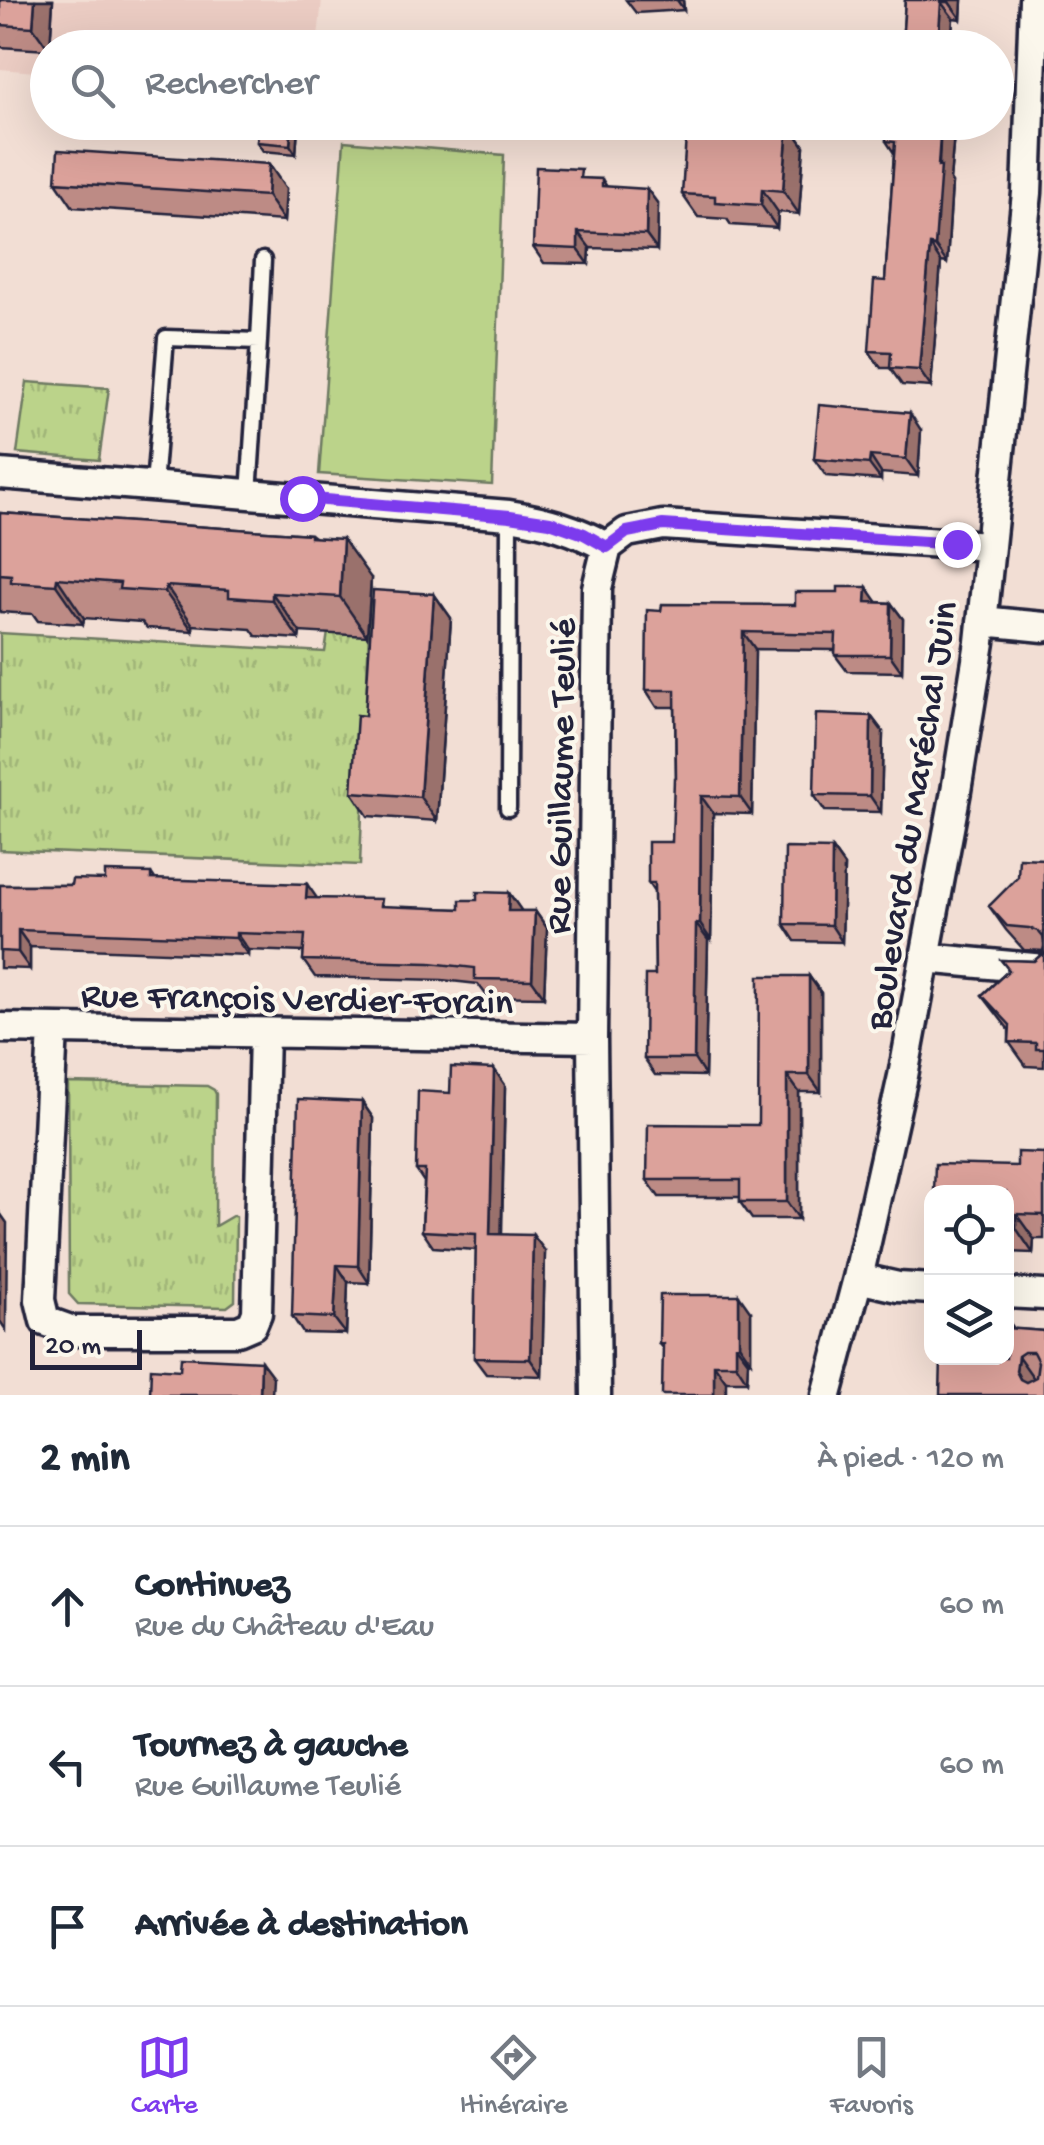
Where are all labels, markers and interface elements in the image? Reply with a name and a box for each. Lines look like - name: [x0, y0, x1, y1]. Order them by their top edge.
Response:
- search box: [30, 30, 1014, 140]
- icon: search: [65, 58, 120, 113]
- text: Rechercher: [145, 63, 317, 107]
- route start: [280, 476, 326, 522]
- route end: [935, 522, 981, 568]
- street label: Boulevard du Maréchal Juin: [859, 599, 971, 1034]
- street label: Rue Guillaume Teulié: [539, 617, 589, 934]
- street label: Rue François Verdier-Forain: [81, 976, 513, 1028]
- map controls: [924, 1185, 1014, 1365]
- button: locate: [924, 1185, 1014, 1275]
- button: layers: [924, 1275, 1014, 1365]
- scale bar: [30, 1325, 142, 1370]
- text: 20 m: [45, 1331, 101, 1364]
- text: 2 min: [40, 1436, 129, 1485]
- text: À pied · 120 m: [817, 1441, 1004, 1479]
- text: Continuez: [135, 1565, 289, 1609]
- icon: ahead: [40, 1579, 95, 1634]
- text: 60 m: [939, 1587, 1004, 1625]
- text: Rue du Château d'Eau: [135, 1609, 434, 1647]
- text: Tournez à gauche: [135, 1725, 408, 1769]
- icon: left: [40, 1739, 95, 1794]
- text: 60 m: [939, 1747, 1004, 1785]
- text: Rue Guillaume Teulié: [135, 1769, 401, 1807]
- icon: arrive: [40, 1899, 95, 1954]
- text: Arrivée à destination: [135, 1904, 468, 1948]
- tab: Carte: [131, 2030, 198, 2123]
- tab: Itinéraire: [460, 2030, 568, 2123]
- tab: Favoris: [830, 2030, 913, 2123]

